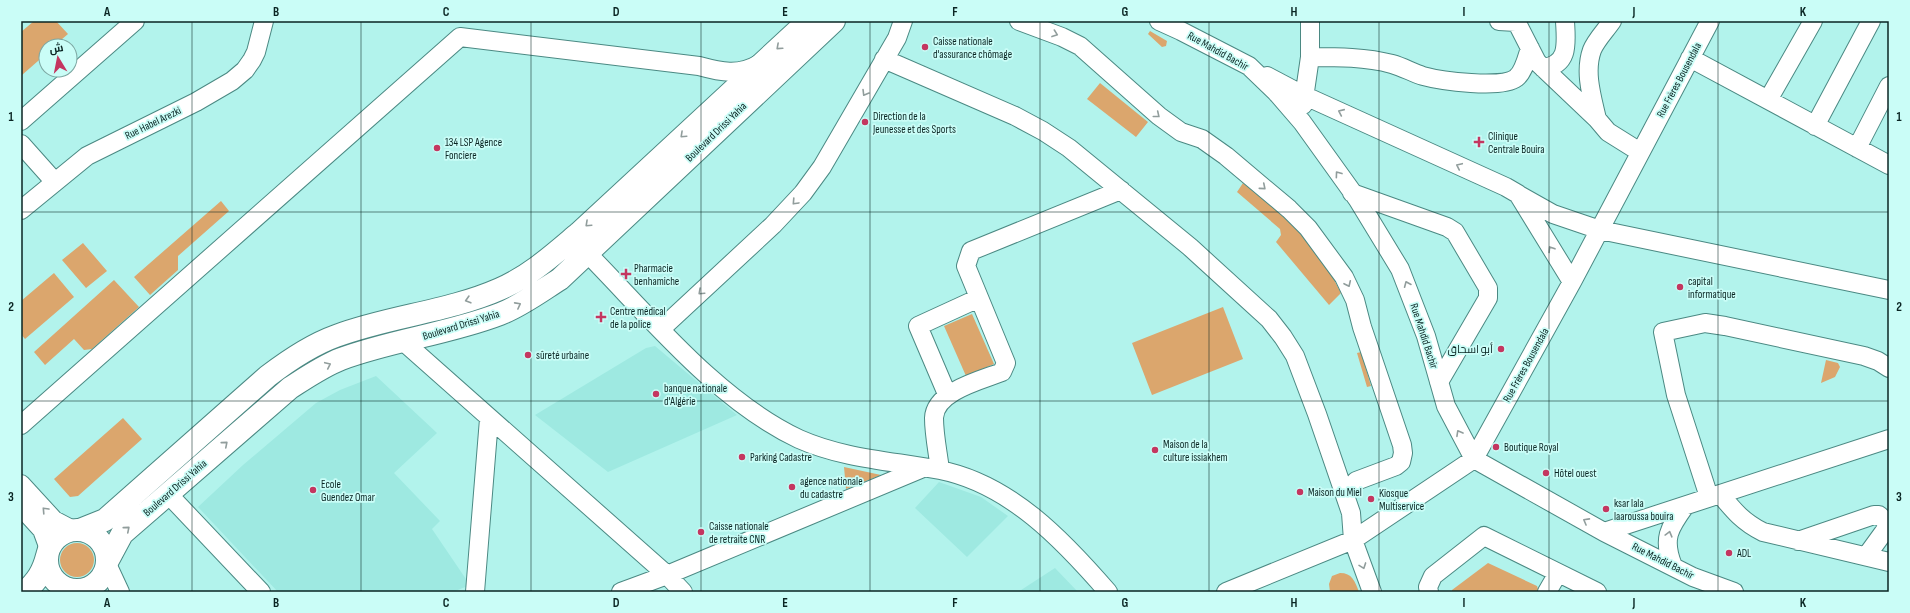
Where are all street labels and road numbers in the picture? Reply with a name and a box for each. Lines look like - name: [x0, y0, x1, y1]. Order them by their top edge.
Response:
- street label: Rue Mahdid Bachir: [1185, 29, 1251, 73]
- street label: Rue Frères Bousendala: [1654, 40, 1704, 120]
- street label: Boulevard Drissi Yahia: [683, 100, 749, 164]
- street label: Rue Habel Arezki: [123, 104, 183, 142]
- street label: Rue Mahdid Bachir: [1407, 302, 1441, 370]
- street label: Boulevard Drissi Yahia: [421, 307, 501, 343]
- street label: Rue Frères Bousendala: [1500, 326, 1552, 404]
- street label: Boulevard Drissi Yahia: [141, 457, 209, 519]
- street label: Rue Mahdid Bachir: [1630, 540, 1696, 582]

